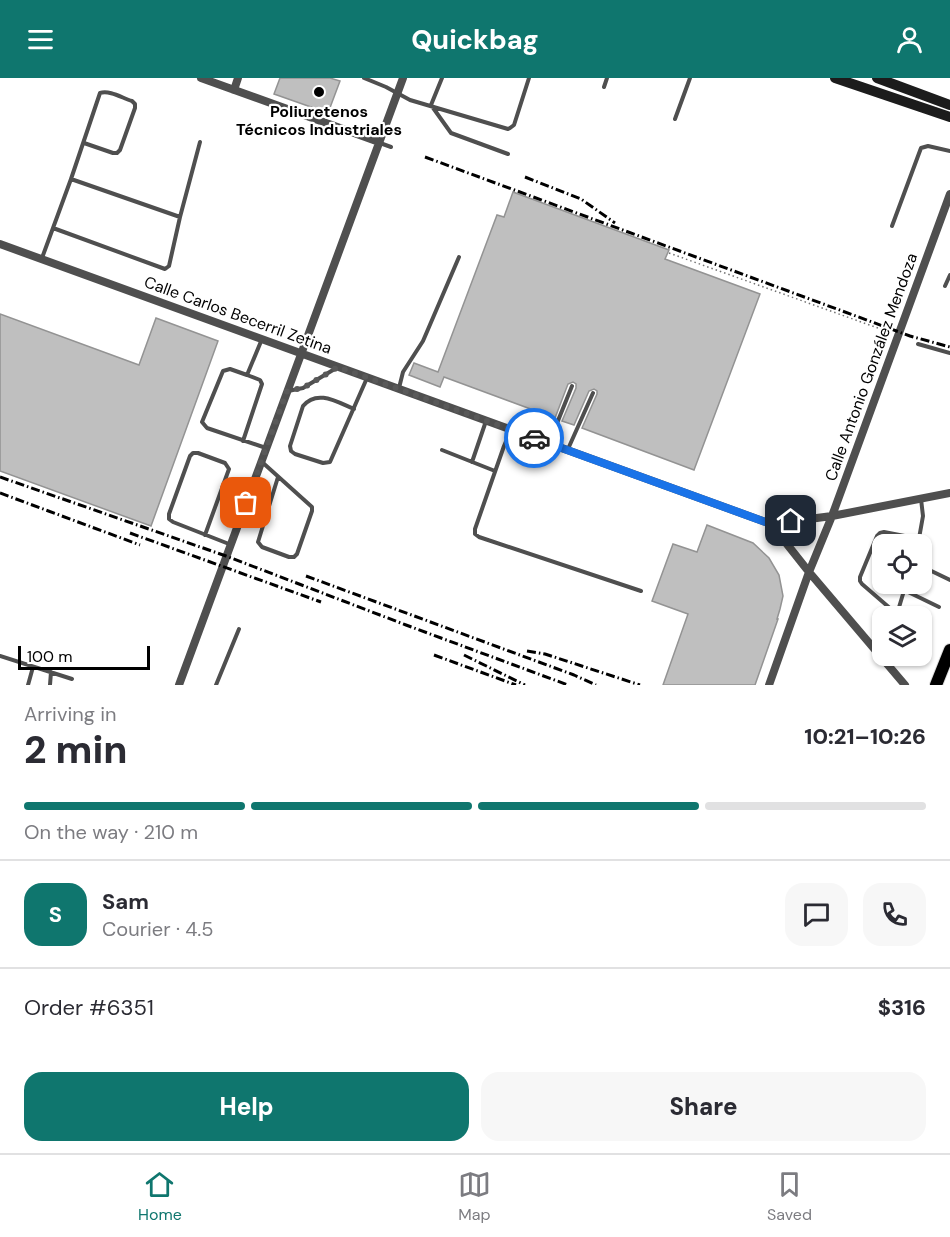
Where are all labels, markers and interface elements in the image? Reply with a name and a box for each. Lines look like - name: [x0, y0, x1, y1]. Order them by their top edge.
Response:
- text: Quickbag: [411, 22, 539, 57]
- icon: menu: [24, 23, 57, 56]
- icon: person: [893, 23, 926, 56]
- marker: Poliuretenos Técnicos Industriales: [312, 85, 326, 99]
- place label: Poliuretenos Técnicos Industriales: [236, 101, 402, 140]
- street label: Calle Antonio González Mendoza: [820, 250, 922, 484]
- street label: Calle Carlos Becerril Zetina: [141, 271, 335, 359]
- courier: [504, 408, 564, 468]
- icon: car: [518, 422, 551, 455]
- pin: [220, 477, 271, 528]
- icon: bag: [229, 486, 262, 519]
- pin: [765, 495, 816, 546]
- icon: home: [774, 504, 807, 537]
- map controls: [872, 534, 932, 666]
- button: locate: [872, 534, 932, 594]
- button: layers: [872, 606, 932, 666]
- scale bar: [18, 643, 150, 670]
- text: 100 m: [27, 646, 72, 667]
- text: Arriving in: [24, 701, 116, 727]
- text: 10:21–10:26: [804, 722, 926, 751]
- text: 2 min: [24, 724, 128, 775]
- text: On the way · 210 m: [24, 819, 198, 845]
- button: chat: [785, 883, 848, 946]
- button: phone: [863, 883, 926, 946]
- text: Sam: [102, 887, 149, 916]
- text: S: [49, 900, 62, 929]
- text: Courier · 4.5: [102, 916, 214, 942]
- text: Order #6351: [24, 993, 154, 1022]
- text: $316: [878, 993, 926, 1022]
- button: Help: [24, 1072, 469, 1141]
- button: Share: [481, 1072, 926, 1141]
- tab: Home: [138, 1168, 182, 1225]
- tab: Map: [458, 1168, 491, 1225]
- tab: Saved: [767, 1168, 812, 1225]

